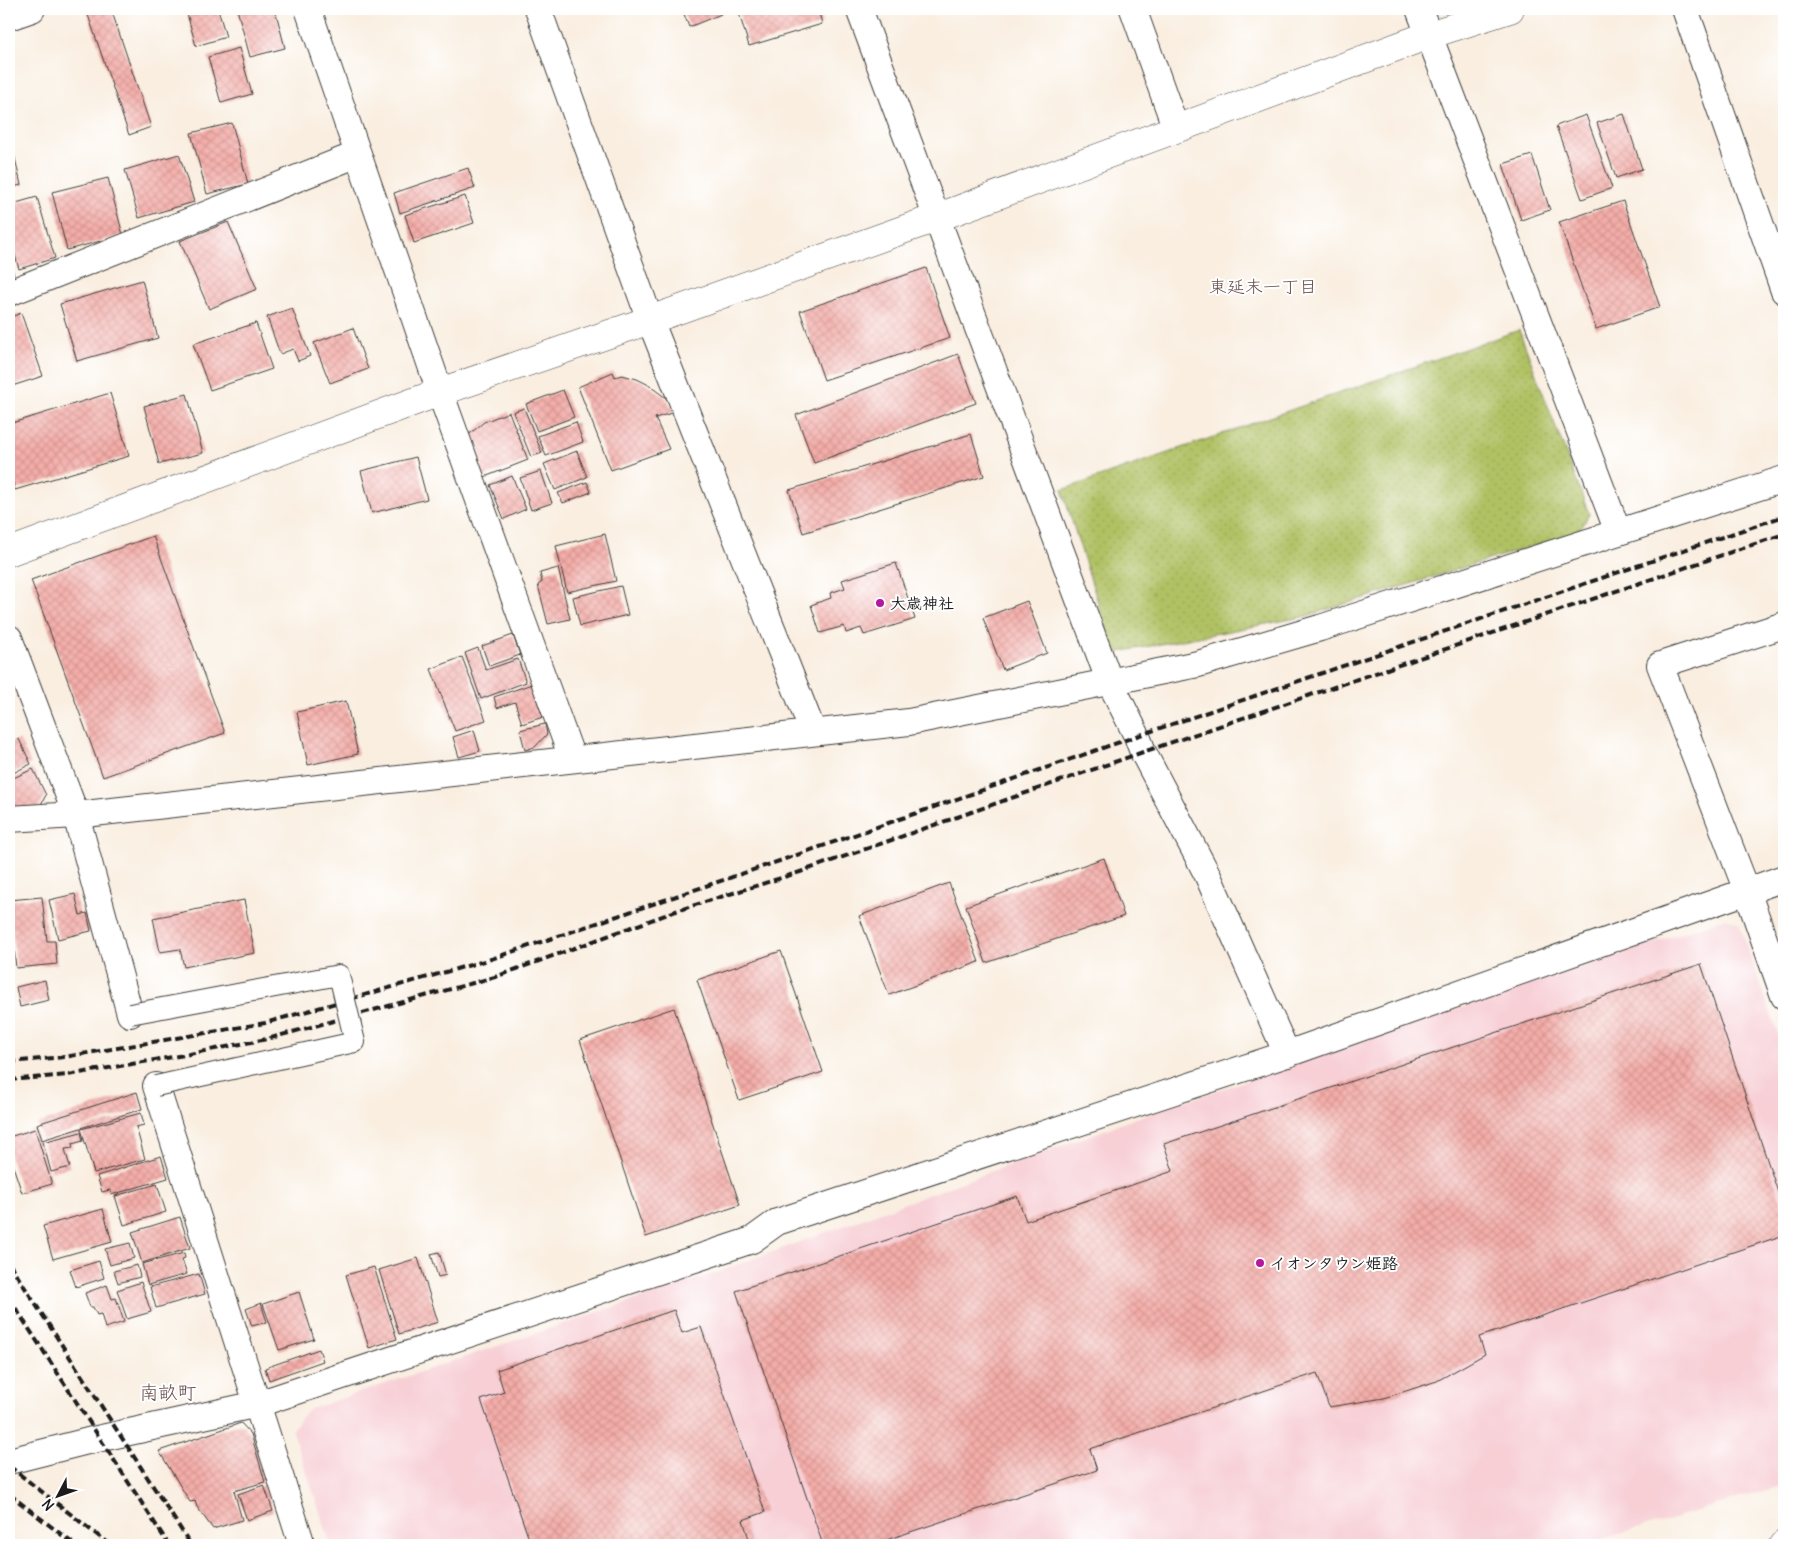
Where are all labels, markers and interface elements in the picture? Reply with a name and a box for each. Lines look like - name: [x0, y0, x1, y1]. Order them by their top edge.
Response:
- district label: 東延末一丁目: [1209, 275, 1317, 298]
- place label: 大歳神社: [890, 593, 954, 613]
- marker: 大歳神社: [874, 597, 886, 609]
- place label: イオンタウン姫路: [1270, 1253, 1398, 1273]
- marker: イオンタウン姫路: [1254, 1257, 1266, 1269]
- district label: 南畝町: [139, 1380, 197, 1404]
- north arrow: [32, 1472, 82, 1522]
- text: N: [38, 1495, 58, 1514]

